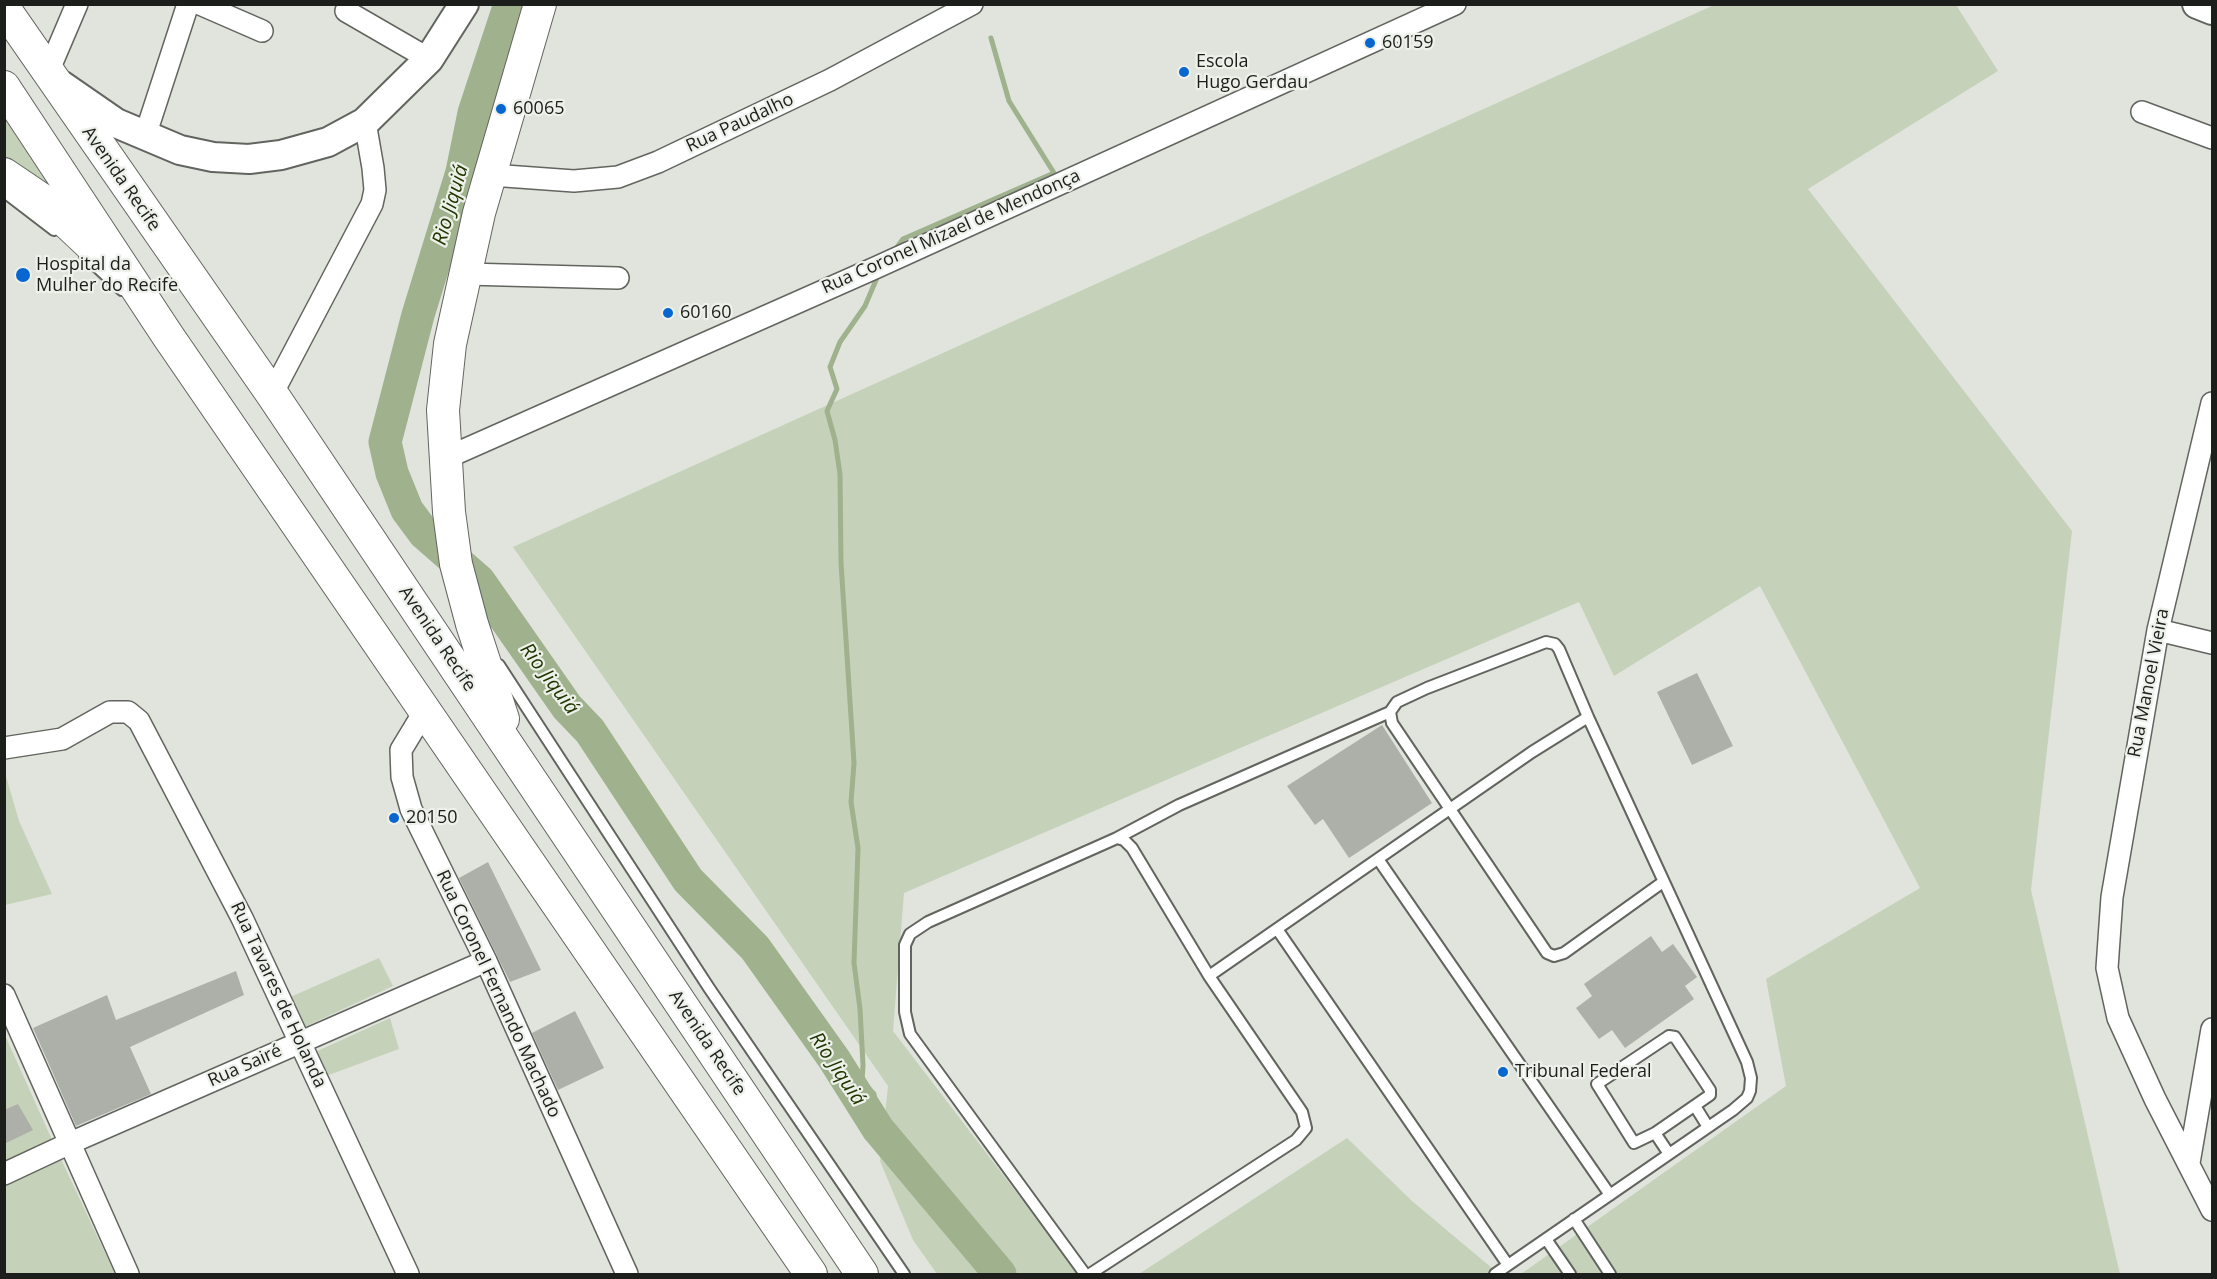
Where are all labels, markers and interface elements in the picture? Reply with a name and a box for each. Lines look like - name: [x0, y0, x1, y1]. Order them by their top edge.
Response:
- place label: 60159: [1382, 32, 1433, 54]
- marker: 60159: [1363, 36, 1377, 50]
- place label: Escola Hugo Gerdau: [1196, 51, 1308, 94]
- marker: Escola Hugo Gerdau: [1177, 65, 1191, 79]
- street label: Rua Paudalho: [683, 89, 797, 157]
- place label: 60065: [513, 98, 564, 120]
- marker: 60065: [494, 102, 508, 116]
- street label: Avenida Recife: [77, 123, 165, 235]
- water label: Rio Jiquiá: [428, 162, 474, 248]
- street label: Rua Coronel Mizael de Mendonça: [818, 165, 1084, 299]
- place label: Hospital da Mulher do Recife: [36, 254, 178, 296]
- marker: Hospital da Mulher do Recife: [14, 266, 32, 284]
- place label: 60160: [680, 302, 731, 324]
- marker: 60160: [661, 306, 675, 320]
- street label: Avenida Recife: [394, 582, 480, 696]
- street label: Rua Manoel Vieira: [2124, 607, 2174, 759]
- water label: Rio Jiquiá: [515, 639, 583, 719]
- place label: 20150: [406, 807, 457, 829]
- marker: 20150: [387, 811, 401, 825]
- street label: Rua Coronel Fernando Machado: [431, 867, 565, 1121]
- street label: Rua Tavares de Holanda: [225, 898, 331, 1092]
- street label: Avenida Recife: [664, 986, 750, 1100]
- water label: Rio Jiquiá: [804, 1028, 870, 1110]
- street label: Rua Sairé: [205, 1040, 285, 1092]
- place label: Tribunal Federal: [1515, 1061, 1652, 1083]
- marker: Tribunal Federal: [1496, 1065, 1510, 1079]

